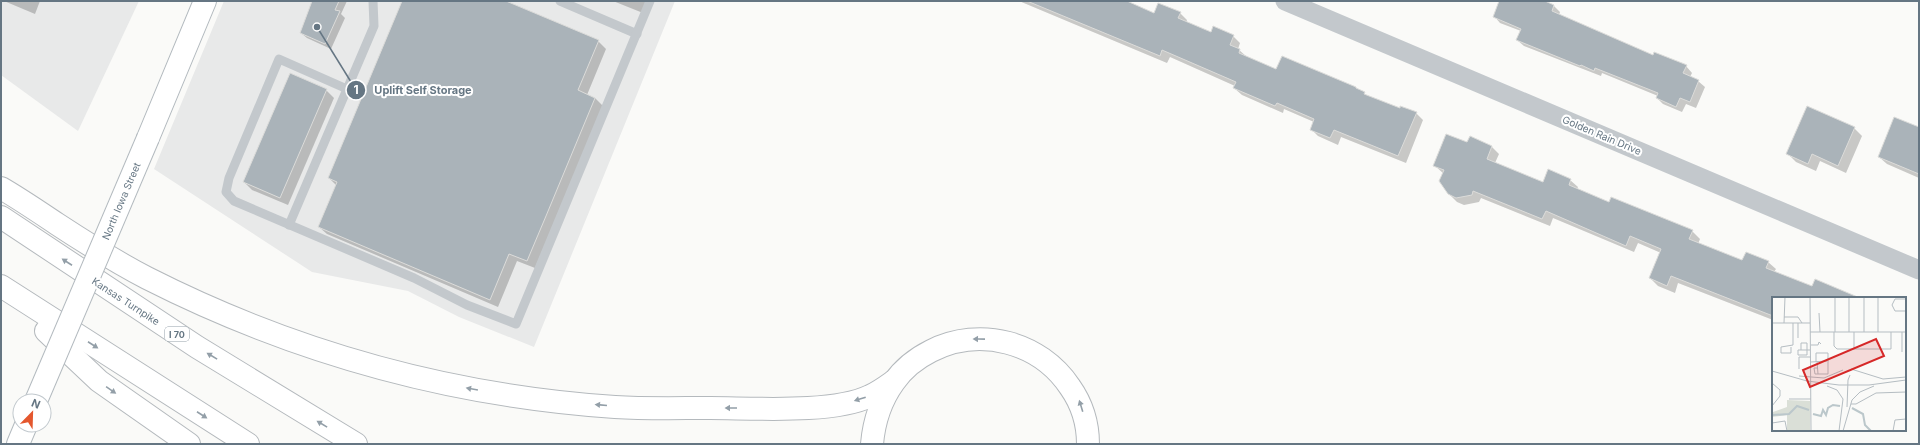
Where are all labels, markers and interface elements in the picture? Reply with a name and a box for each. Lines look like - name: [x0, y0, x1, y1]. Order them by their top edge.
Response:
- callout: Uplift Self Storage: [346, 79, 479, 102]
- text: 1: [353, 82, 359, 97]
- text: Uplift Self Storage: [374, 83, 472, 97]
- street label: Golden Rain Drive: [1561, 113, 1643, 157]
- street label: North Iowa Street: [99, 160, 143, 241]
- one-way arrow: [62, 258, 73, 266]
- street label: Kansas Turnpike: [90, 275, 162, 327]
- inset map: [1772, 297, 1906, 431]
- road number: I 70: [165, 327, 189, 341]
- one-way arrow: [972, 336, 985, 342]
- one-way arrow: [87, 341, 99, 348]
- one-way arrow: [207, 352, 217, 360]
- one-way arrow: [106, 386, 116, 394]
- one-way arrow: [466, 386, 478, 392]
- north arrow: [12, 393, 52, 433]
- text: N: [29, 396, 43, 412]
- one-way arrow: [854, 397, 866, 403]
- one-way arrow: [1077, 400, 1083, 412]
- one-way arrow: [595, 402, 607, 409]
- one-way arrow: [724, 405, 737, 411]
- one-way arrow: [197, 411, 207, 419]
- one-way arrow: [317, 420, 328, 428]

